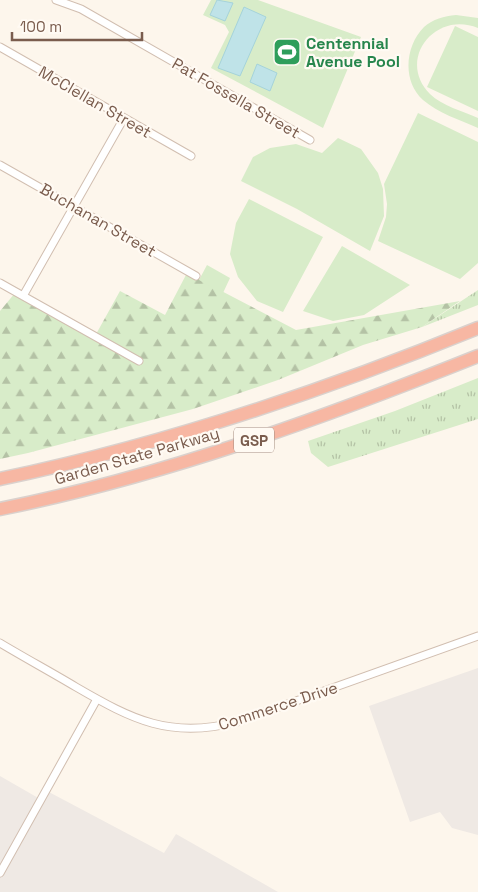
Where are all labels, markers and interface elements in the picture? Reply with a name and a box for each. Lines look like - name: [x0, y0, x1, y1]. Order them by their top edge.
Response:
- scale bar: [12, 10, 142, 42]
- text: 100 m: [20, 17, 62, 36]
- place label: Centennial Avenue Pool: [306, 33, 400, 72]
- sports icon: Centennial Avenue Pool: [272, 37, 302, 67]
- street label: Pat Fossella Street: [168, 53, 304, 143]
- street label: McClellan Street: [35, 61, 155, 143]
- street label: Buchanan Street: [36, 178, 160, 262]
- street label: Garden State Parkway: [52, 422, 222, 490]
- road number: GSP: [234, 428, 274, 452]
- street label: Commerce Drive: [216, 677, 340, 735]

